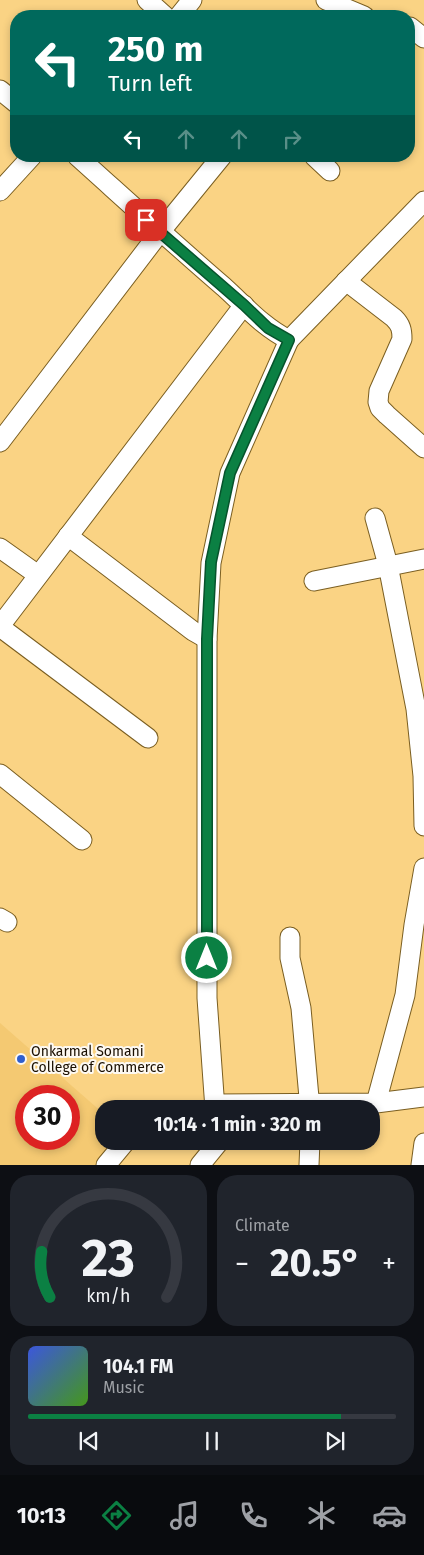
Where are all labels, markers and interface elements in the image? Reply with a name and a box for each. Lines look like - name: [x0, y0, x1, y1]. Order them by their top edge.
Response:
- text: 250 m: [108, 28, 203, 70]
- icon: left: [25, 30, 90, 95]
- text: Turn left: [108, 70, 192, 97]
- icon: left: [119, 125, 147, 153]
- icon: ahead: [172, 125, 200, 153]
- icon: ahead: [225, 125, 253, 153]
- icon: right: [278, 125, 306, 153]
- pin: [125, 199, 167, 241]
- icon: arrive: [132, 206, 160, 234]
- position arrow: [180, 931, 232, 983]
- place label: Onkarmal Somani College of Commerce: [31, 1043, 164, 1076]
- marker: Onkarmal Somani College of Commerce: [15, 1053, 27, 1065]
- speed limit sign: 30: [15, 1085, 80, 1150]
- text: 10:14 · 1 min · 320 m: [154, 1113, 321, 1136]
- text: Climate: [235, 1216, 290, 1235]
- text: 23: [82, 1227, 135, 1290]
- text: 20.5°: [270, 1240, 361, 1286]
- text: −: [235, 1247, 249, 1280]
- text: +: [382, 1247, 396, 1280]
- text: km/h: [86, 1285, 131, 1307]
- text: 104.1 FM: [103, 1355, 173, 1378]
- text: Music: [103, 1378, 144, 1397]
- icon: previous: [75, 1427, 103, 1455]
- icon: pause: [198, 1427, 226, 1455]
- icon: next: [321, 1427, 349, 1455]
- icon: directions: [99, 1498, 134, 1533]
- icon: music: [167, 1498, 202, 1533]
- icon: phone: [236, 1498, 271, 1533]
- icon: climate: [304, 1498, 339, 1533]
- icon: car: [372, 1498, 407, 1533]
- text: 10:13: [17, 1502, 66, 1529]

